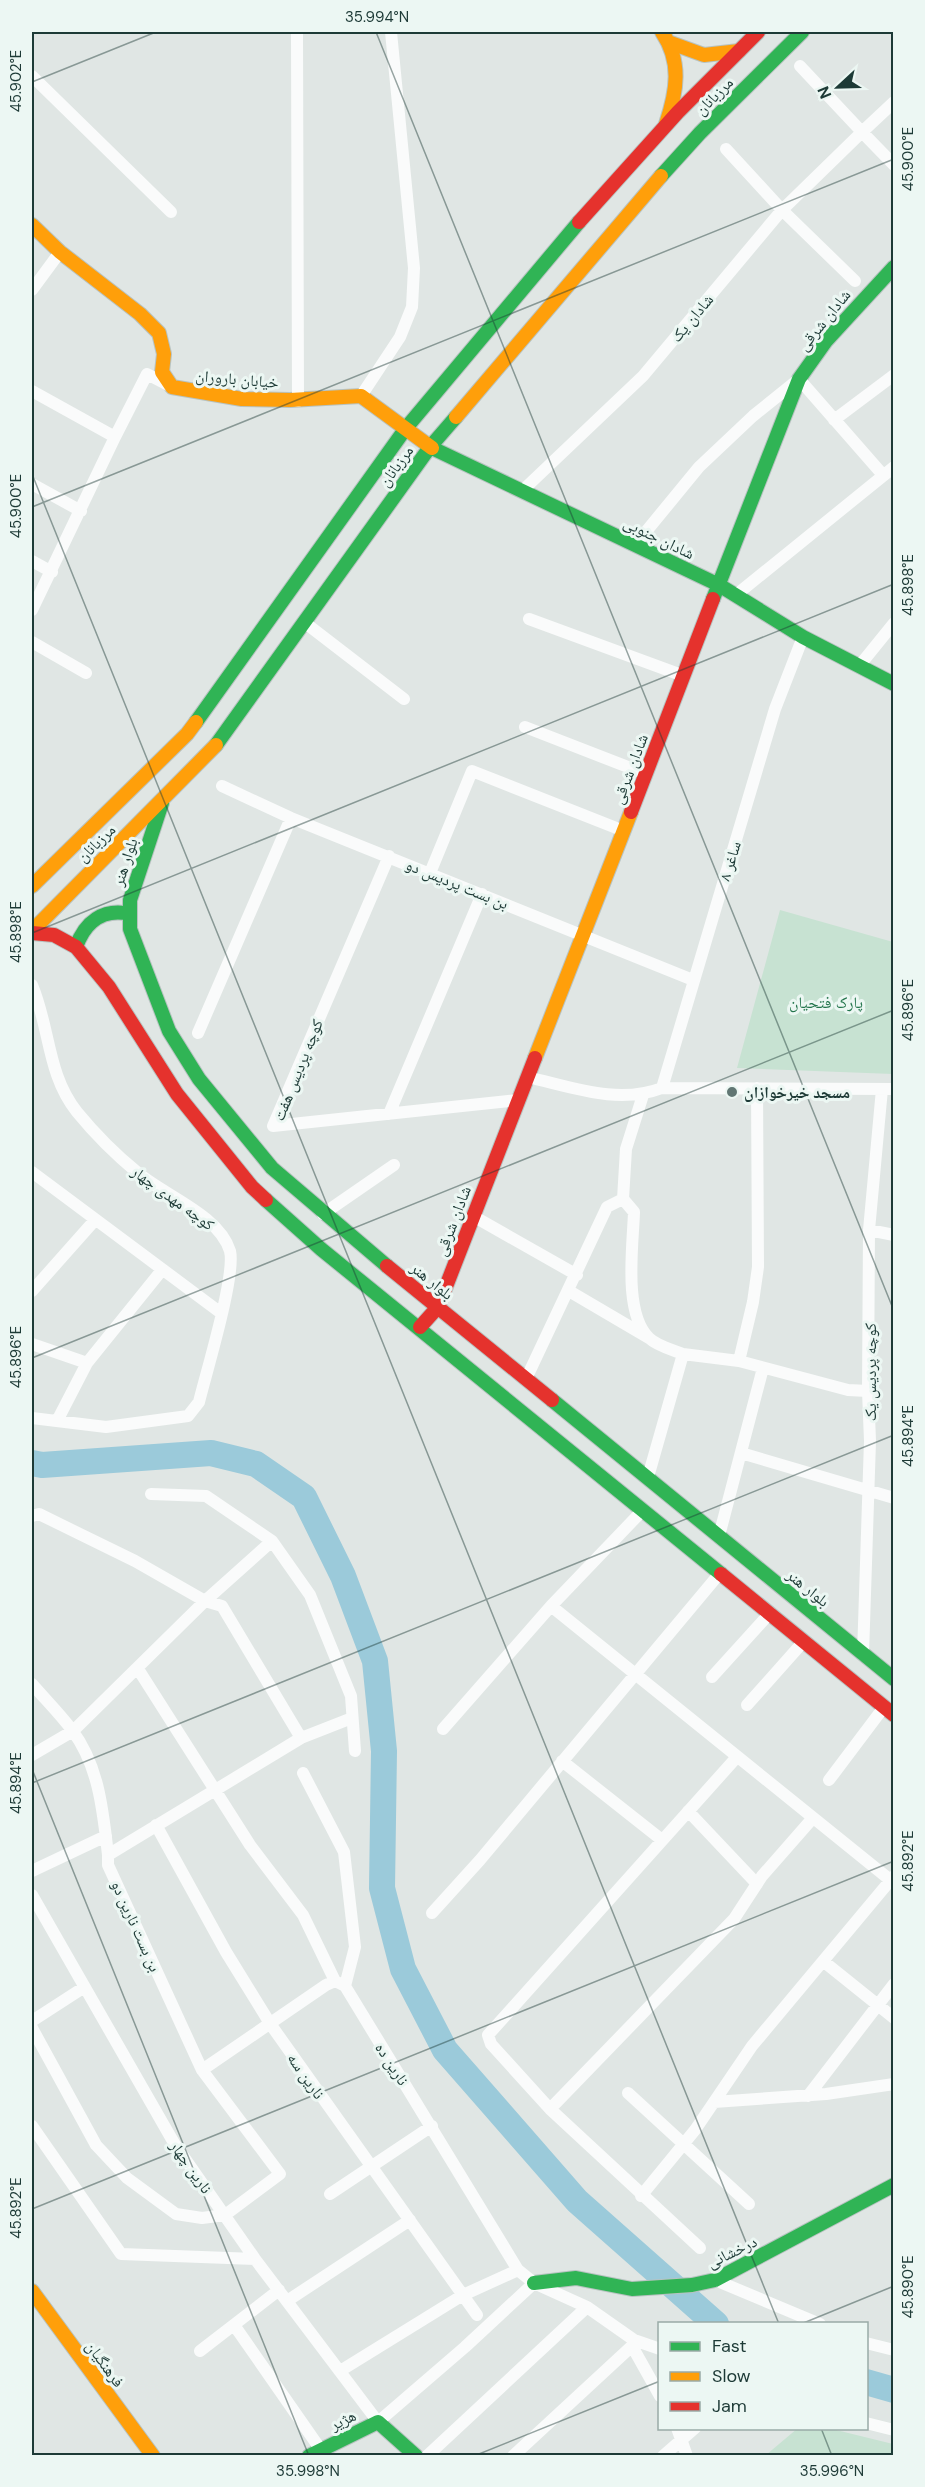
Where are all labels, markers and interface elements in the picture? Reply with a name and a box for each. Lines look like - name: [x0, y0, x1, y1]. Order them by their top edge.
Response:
- text: 35.994°N: [345, 7, 409, 27]
- text: 45.902°E: [6, 50, 26, 112]
- north arrow: [808, 57, 868, 117]
- street label: مرزبانان: [690, 72, 738, 120]
- text: N: [813, 83, 836, 102]
- text: 45.900°E: [898, 127, 918, 191]
- street label: شادان شرقی: [793, 285, 855, 355]
- street label: شادان یک: [666, 290, 718, 346]
- street label: خیابان باروران: [194, 365, 280, 393]
- street label: مرزبانان: [374, 441, 418, 491]
- text: 45.900°E: [6, 474, 26, 538]
- street label: شادان جنوبی: [620, 512, 698, 564]
- text: 45.898°E: [898, 554, 918, 616]
- street label: شادان شرقی: [607, 731, 653, 807]
- street label: مرزبانان: [72, 819, 120, 867]
- street label: بلوار هنر: [107, 835, 143, 890]
- street label: ساغر ٨: [714, 839, 746, 883]
- street label: بن بست پردیس دو: [403, 854, 511, 914]
- text: 45.898°E: [6, 901, 26, 963]
- text: 45.896°E: [898, 979, 918, 1041]
- park label: پارک فتحیان: [789, 992, 863, 1013]
- street label: کوچه پردیس هفت: [268, 1016, 328, 1124]
- place label: مسجد خیرخوازان: [744, 1082, 850, 1103]
- marker: مسجد خیرخوازان: [725, 1085, 739, 1099]
- street label: کوچه مهدی چهار: [127, 1160, 219, 1235]
- street label: شادان شرقی: [430, 1183, 476, 1259]
- street label: بلوار هنر: [405, 1257, 458, 1305]
- street label: کوچه پردیس یک: [860, 1323, 881, 1421]
- text: 45.896°E: [6, 1326, 26, 1388]
- text: 45.894°E: [898, 1405, 918, 1467]
- street label: بلوار هنر: [781, 1564, 834, 1612]
- text: 45.894°E: [6, 1752, 26, 1814]
- text: 45.892°E: [898, 1830, 918, 1892]
- street label: بن بست نارین دو: [106, 1877, 166, 1975]
- street label: نارین ده: [370, 2039, 414, 2089]
- street label: نارین سه: [283, 2049, 329, 2103]
- street label: نارین چهار: [165, 2135, 217, 2198]
- text: 45.892°E: [6, 2177, 26, 2239]
- street label: درخشانی: [704, 2231, 760, 2273]
- text: 45.890°E: [898, 2255, 918, 2319]
- legend: [658, 2322, 868, 2430]
- text: Fast: [712, 2334, 747, 2358]
- street label: فرهنگیان: [81, 2337, 129, 2391]
- text: Slow: [712, 2364, 751, 2388]
- text: Jam: [712, 2394, 747, 2418]
- street label: هژیر: [326, 2405, 360, 2436]
- text: 35.998°N: [276, 2461, 340, 2481]
- text: 35.996°N: [800, 2461, 864, 2481]

